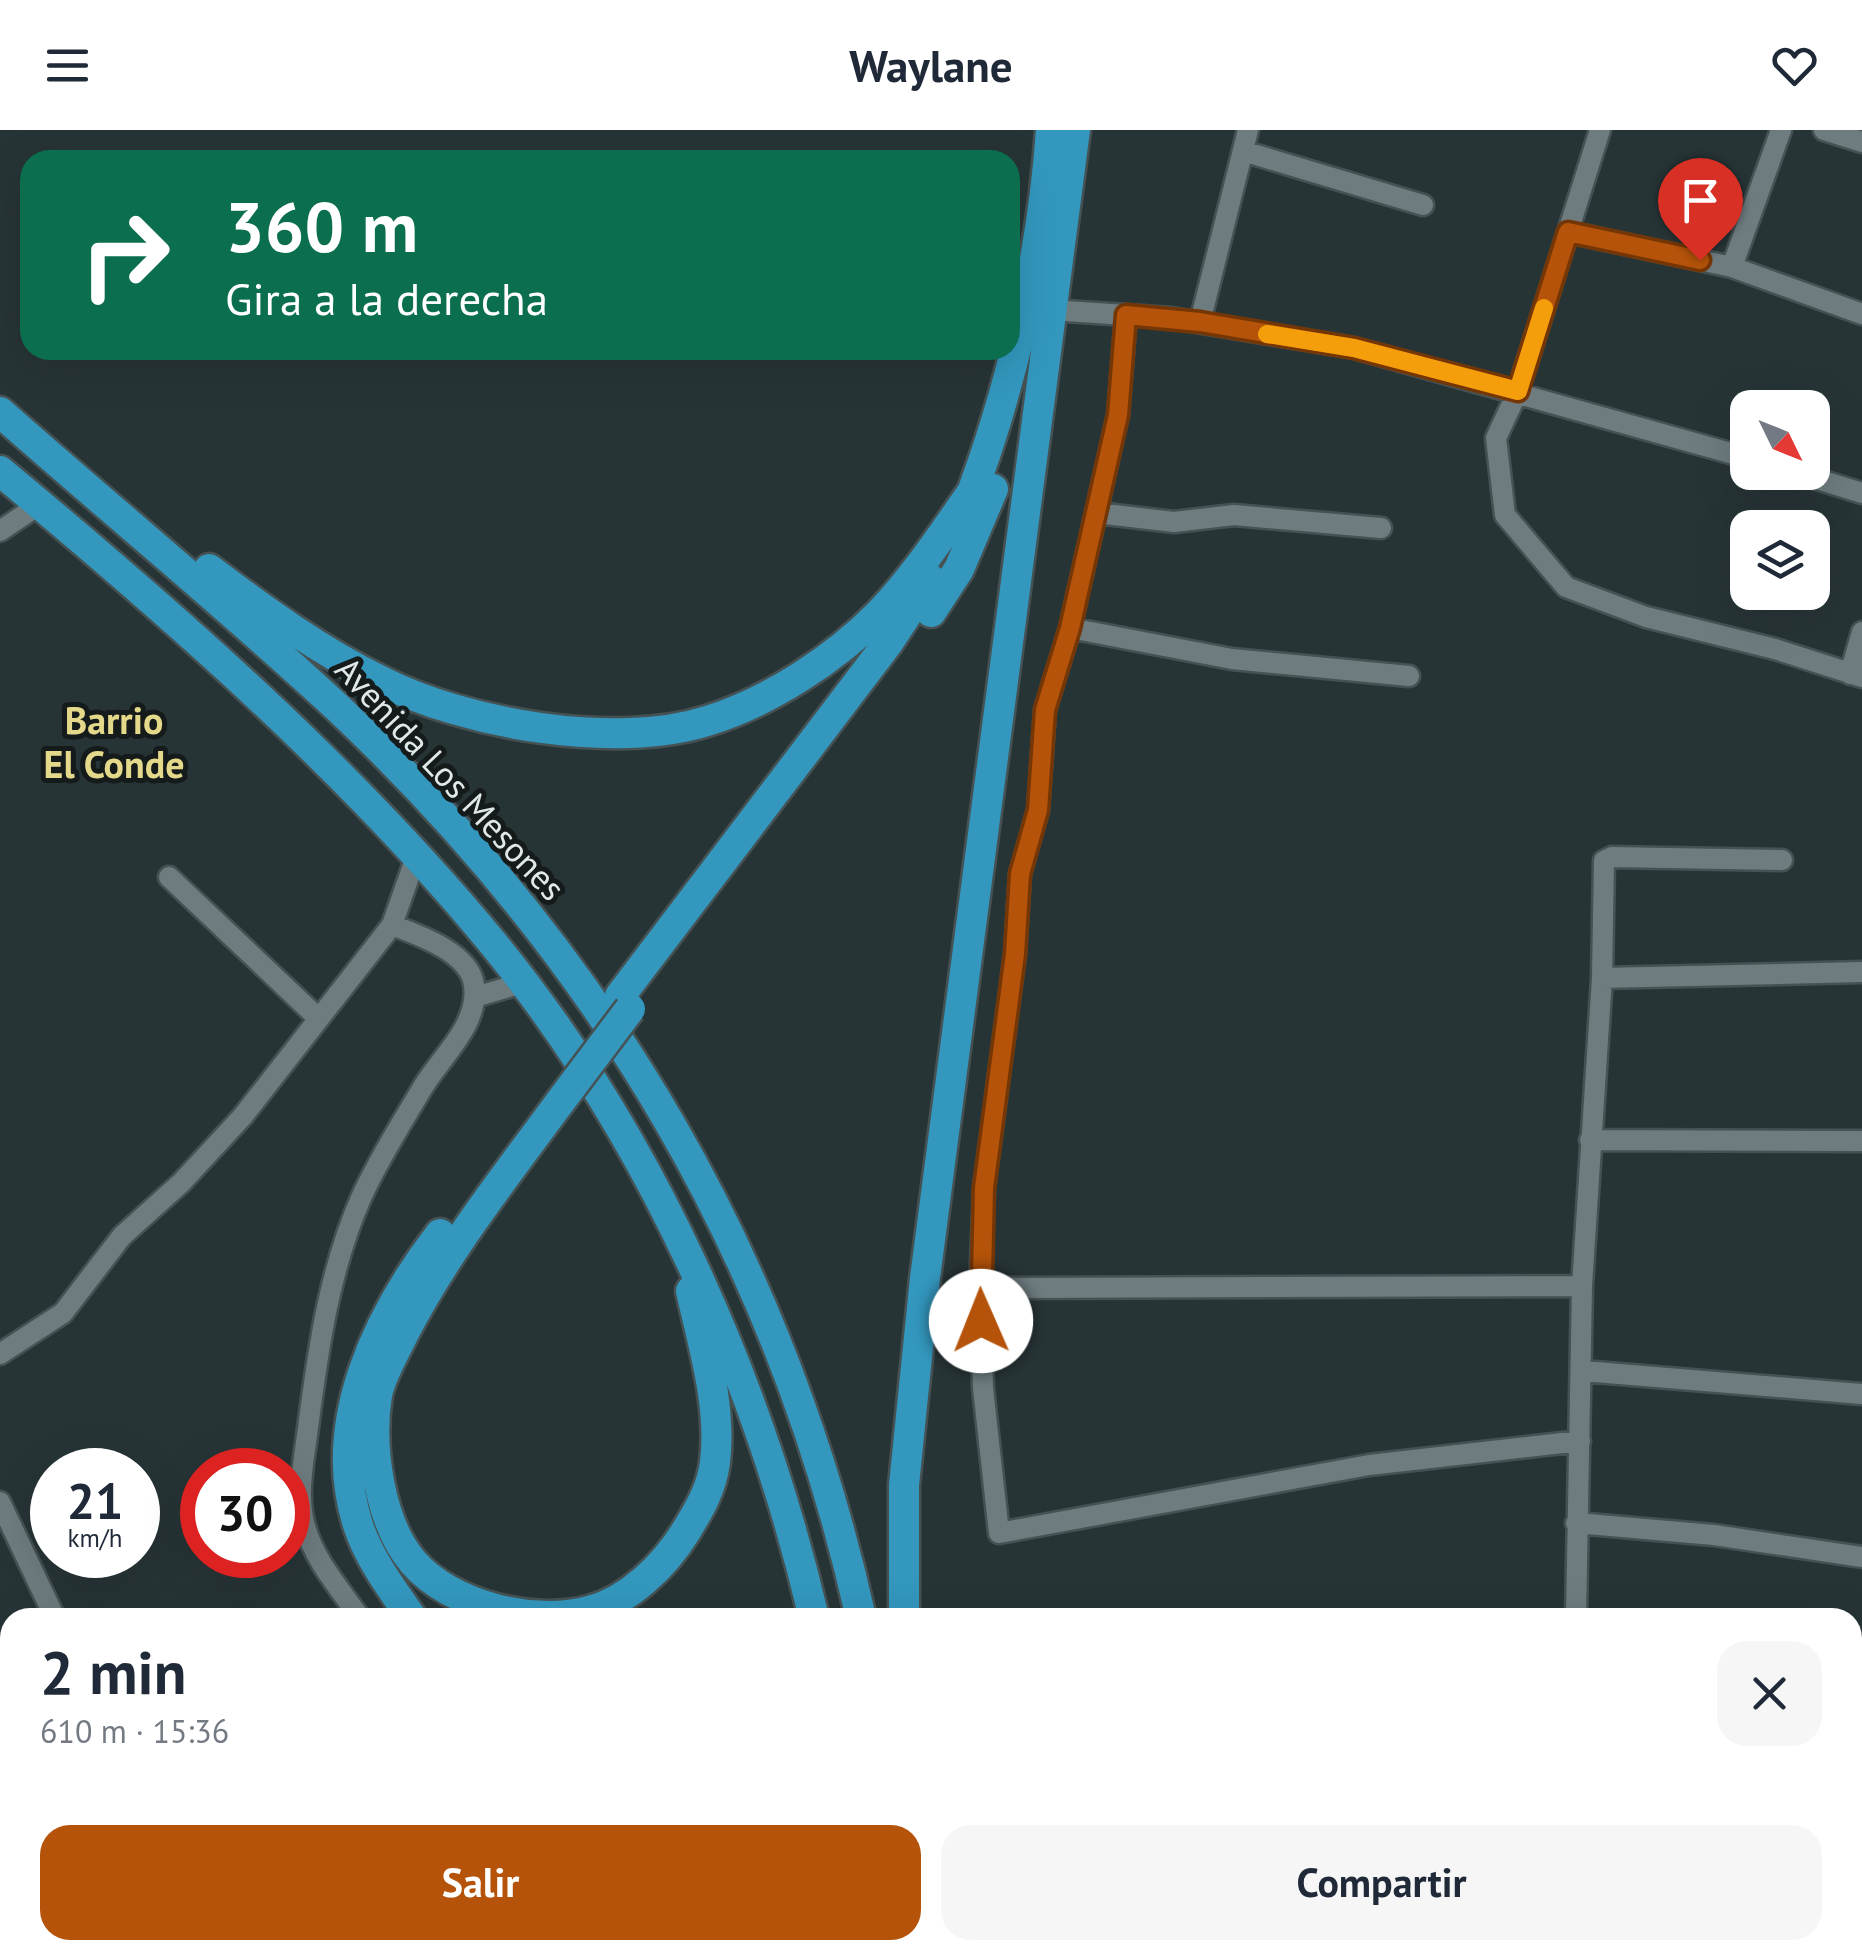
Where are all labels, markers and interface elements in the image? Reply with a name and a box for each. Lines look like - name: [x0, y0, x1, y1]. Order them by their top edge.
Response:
- text: Waylane: [849, 36, 1013, 94]
- icon: menu: [40, 38, 95, 93]
- icon: heart: [1767, 38, 1822, 93]
- pin: [1658, 158, 1743, 261]
- icon: arrive: [1673, 173, 1728, 228]
- text: 360 m: [225, 181, 418, 271]
- icon: right: [60, 190, 190, 320]
- text: Gira a la derecha: [225, 269, 548, 327]
- north arrow: [1730, 390, 1830, 490]
- map controls: [1730, 390, 1830, 610]
- button: layers: [1730, 510, 1830, 610]
- street label: Avenida Los Mesones: [326, 647, 576, 910]
- district label: Barrio El Conde: [44, 695, 184, 788]
- position arrow: [929, 1269, 1033, 1373]
- speed limit sign: 30: [180, 1448, 310, 1578]
- text: 21: [67, 1468, 123, 1533]
- text: km/h: [68, 1522, 122, 1554]
- text: 2 min: [40, 1633, 186, 1711]
- button: close: [1717, 1641, 1822, 1746]
- text: 610 m · 15:36: [40, 1710, 229, 1752]
- button: Salir: [40, 1825, 921, 1940]
- button: Compartir: [941, 1825, 1822, 1940]

